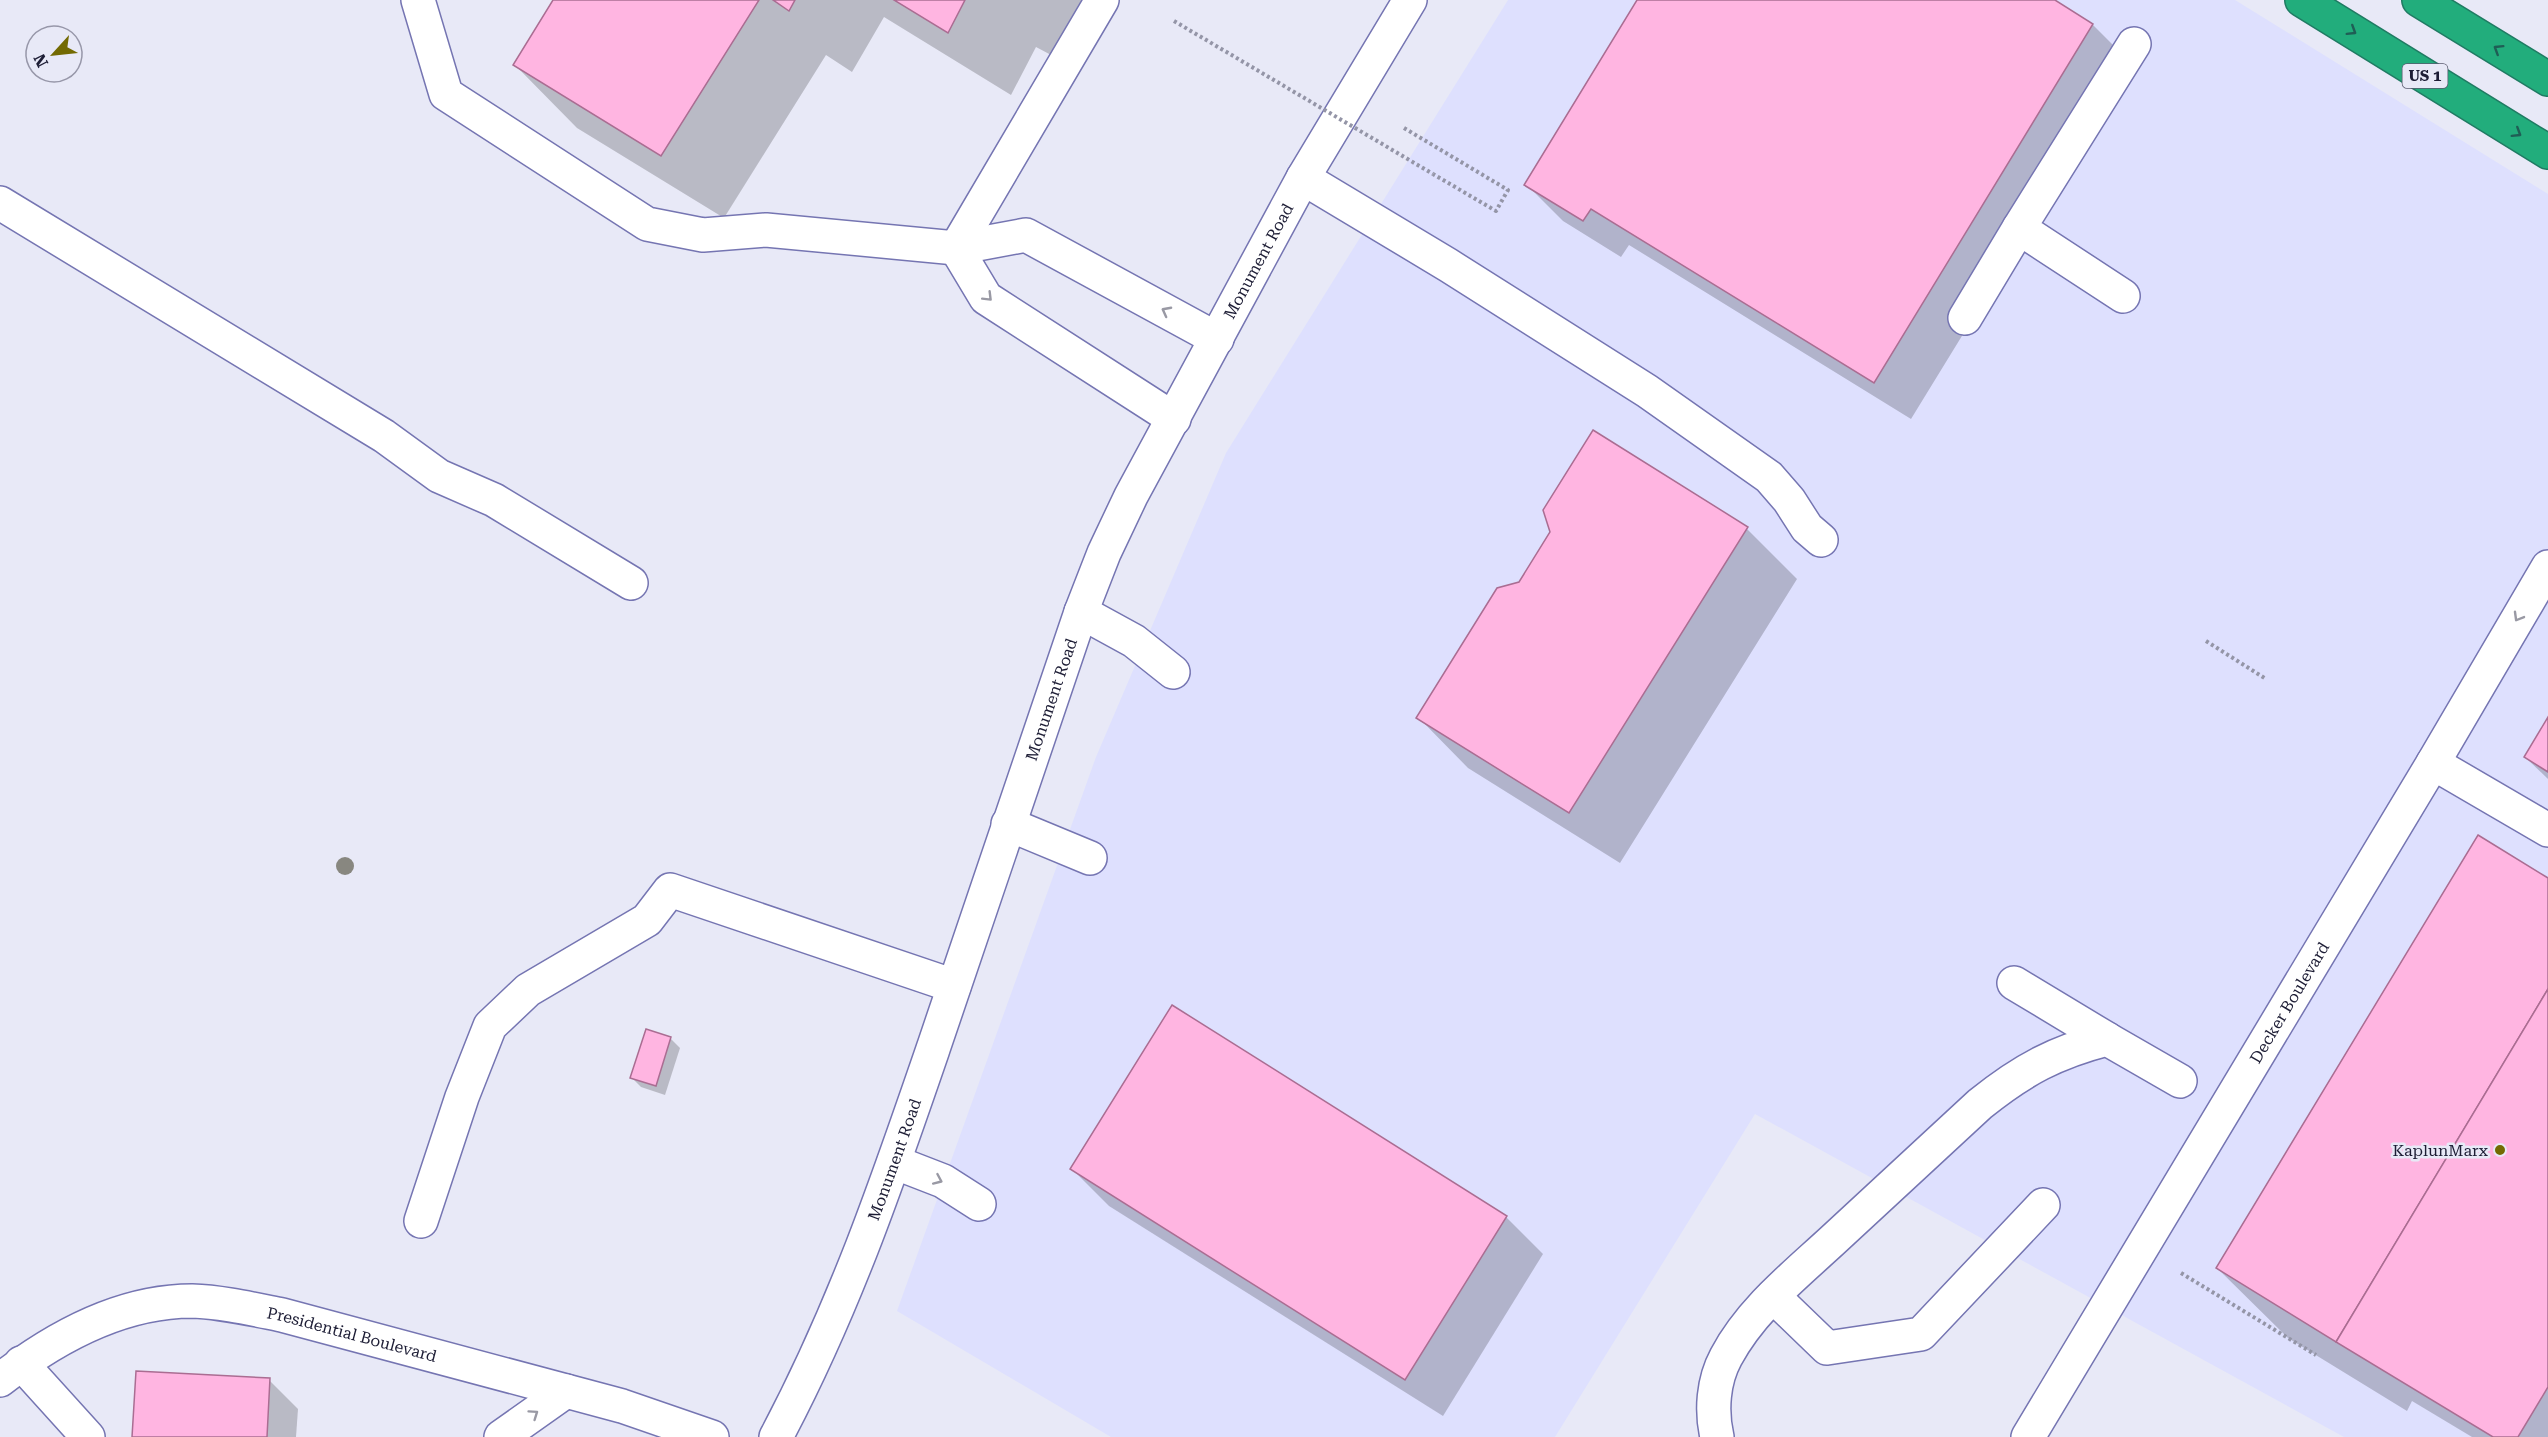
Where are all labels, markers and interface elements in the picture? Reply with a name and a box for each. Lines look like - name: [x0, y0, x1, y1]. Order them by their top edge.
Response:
- one-way arrow: [2345, 23, 2356, 34]
- north arrow: [24, 24, 84, 84]
- one-way arrow: [2494, 44, 2504, 56]
- text: N: [30, 51, 52, 70]
- road number: US 1: [2402, 64, 2448, 88]
- one-way arrow: [2511, 126, 2521, 138]
- street label: Monument Road: [1220, 200, 1297, 322]
- one-way arrow: [981, 289, 992, 300]
- one-way arrow: [1162, 307, 1172, 318]
- one-way arrow: [2514, 611, 2526, 621]
- street label: Monument Road: [1022, 636, 1081, 763]
- street label: Decker Boulevard: [2246, 939, 2333, 1067]
- street label: Monument Road: [864, 1096, 925, 1223]
- place label: KaplunMarx: [2393, 1141, 2489, 1160]
- marker: KaplunMarx: [2493, 1143, 2507, 1157]
- one-way arrow: [932, 1173, 943, 1185]
- street label: Presidential Boulevard: [265, 1303, 439, 1366]
- one-way arrow: [527, 1410, 538, 1421]

